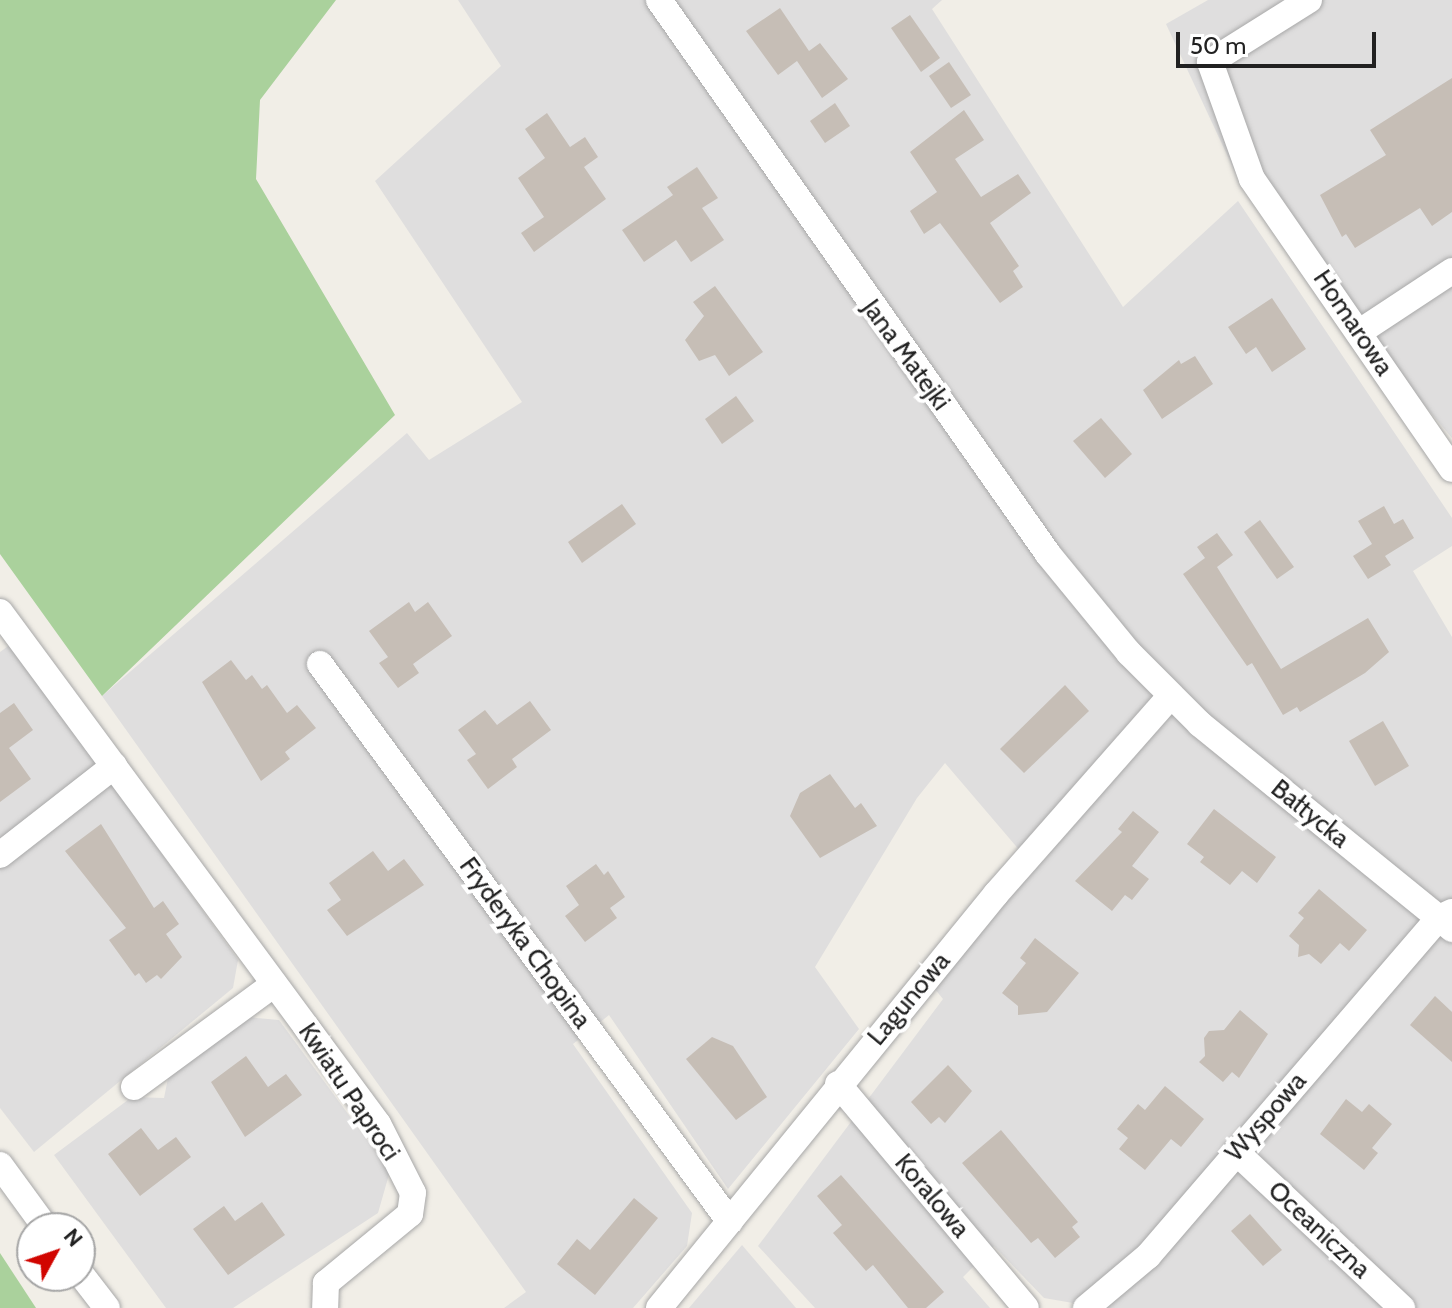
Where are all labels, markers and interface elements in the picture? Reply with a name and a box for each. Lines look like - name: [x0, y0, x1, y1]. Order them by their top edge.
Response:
- scale bar: [1180, 16, 1380, 66]
- text: 50 m: [1190, 31, 1246, 60]
- street label: Homarowa: [1306, 264, 1400, 382]
- street label: Jana Matejki: [855, 293, 957, 417]
- street label: Bałtycka: [1265, 773, 1355, 855]
- street label: Fryderyka Chopina: [452, 851, 598, 1035]
- street label: Lagunowa: [861, 946, 957, 1052]
- street label: Kwiatu Paproci: [292, 1017, 406, 1167]
- street label: Wyspowa: [1219, 1066, 1313, 1168]
- street label: Koralowa: [888, 1148, 976, 1244]
- street label: Oceaniczna: [1261, 1175, 1377, 1285]
- north arrow: [16, 1212, 96, 1292]
- text: N: [58, 1223, 89, 1252]

